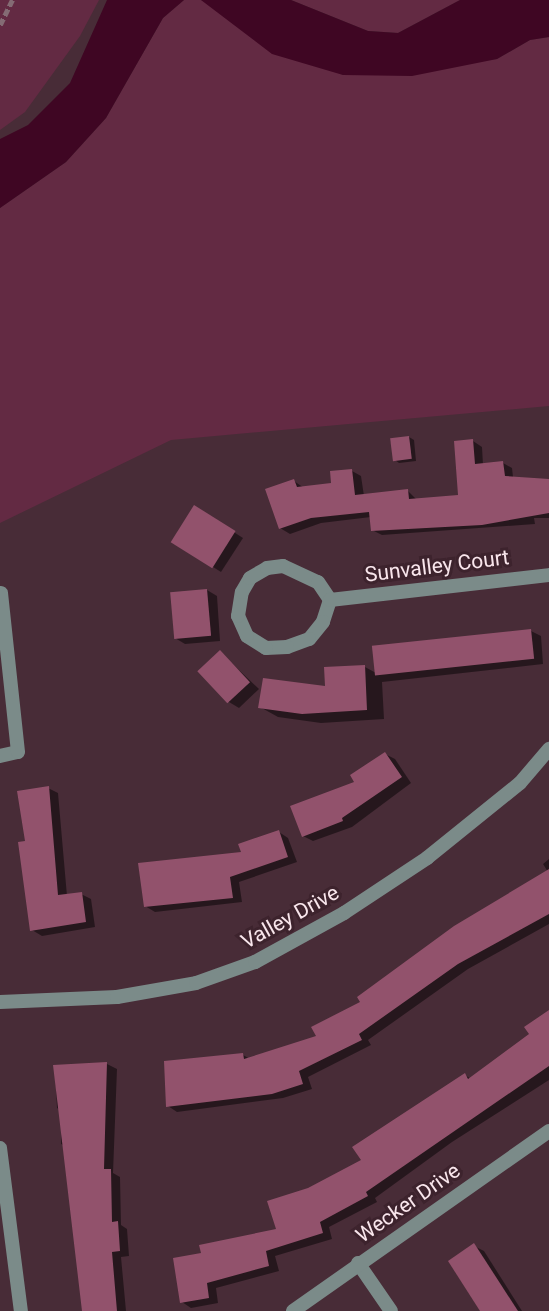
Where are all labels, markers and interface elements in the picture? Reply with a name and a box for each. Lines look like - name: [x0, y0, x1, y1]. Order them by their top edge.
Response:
- street label: Sunvalley Court: [363, 545, 511, 587]
- street label: Valley Drive: [237, 880, 343, 954]
- street label: Wecker Drive: [351, 1158, 465, 1248]

